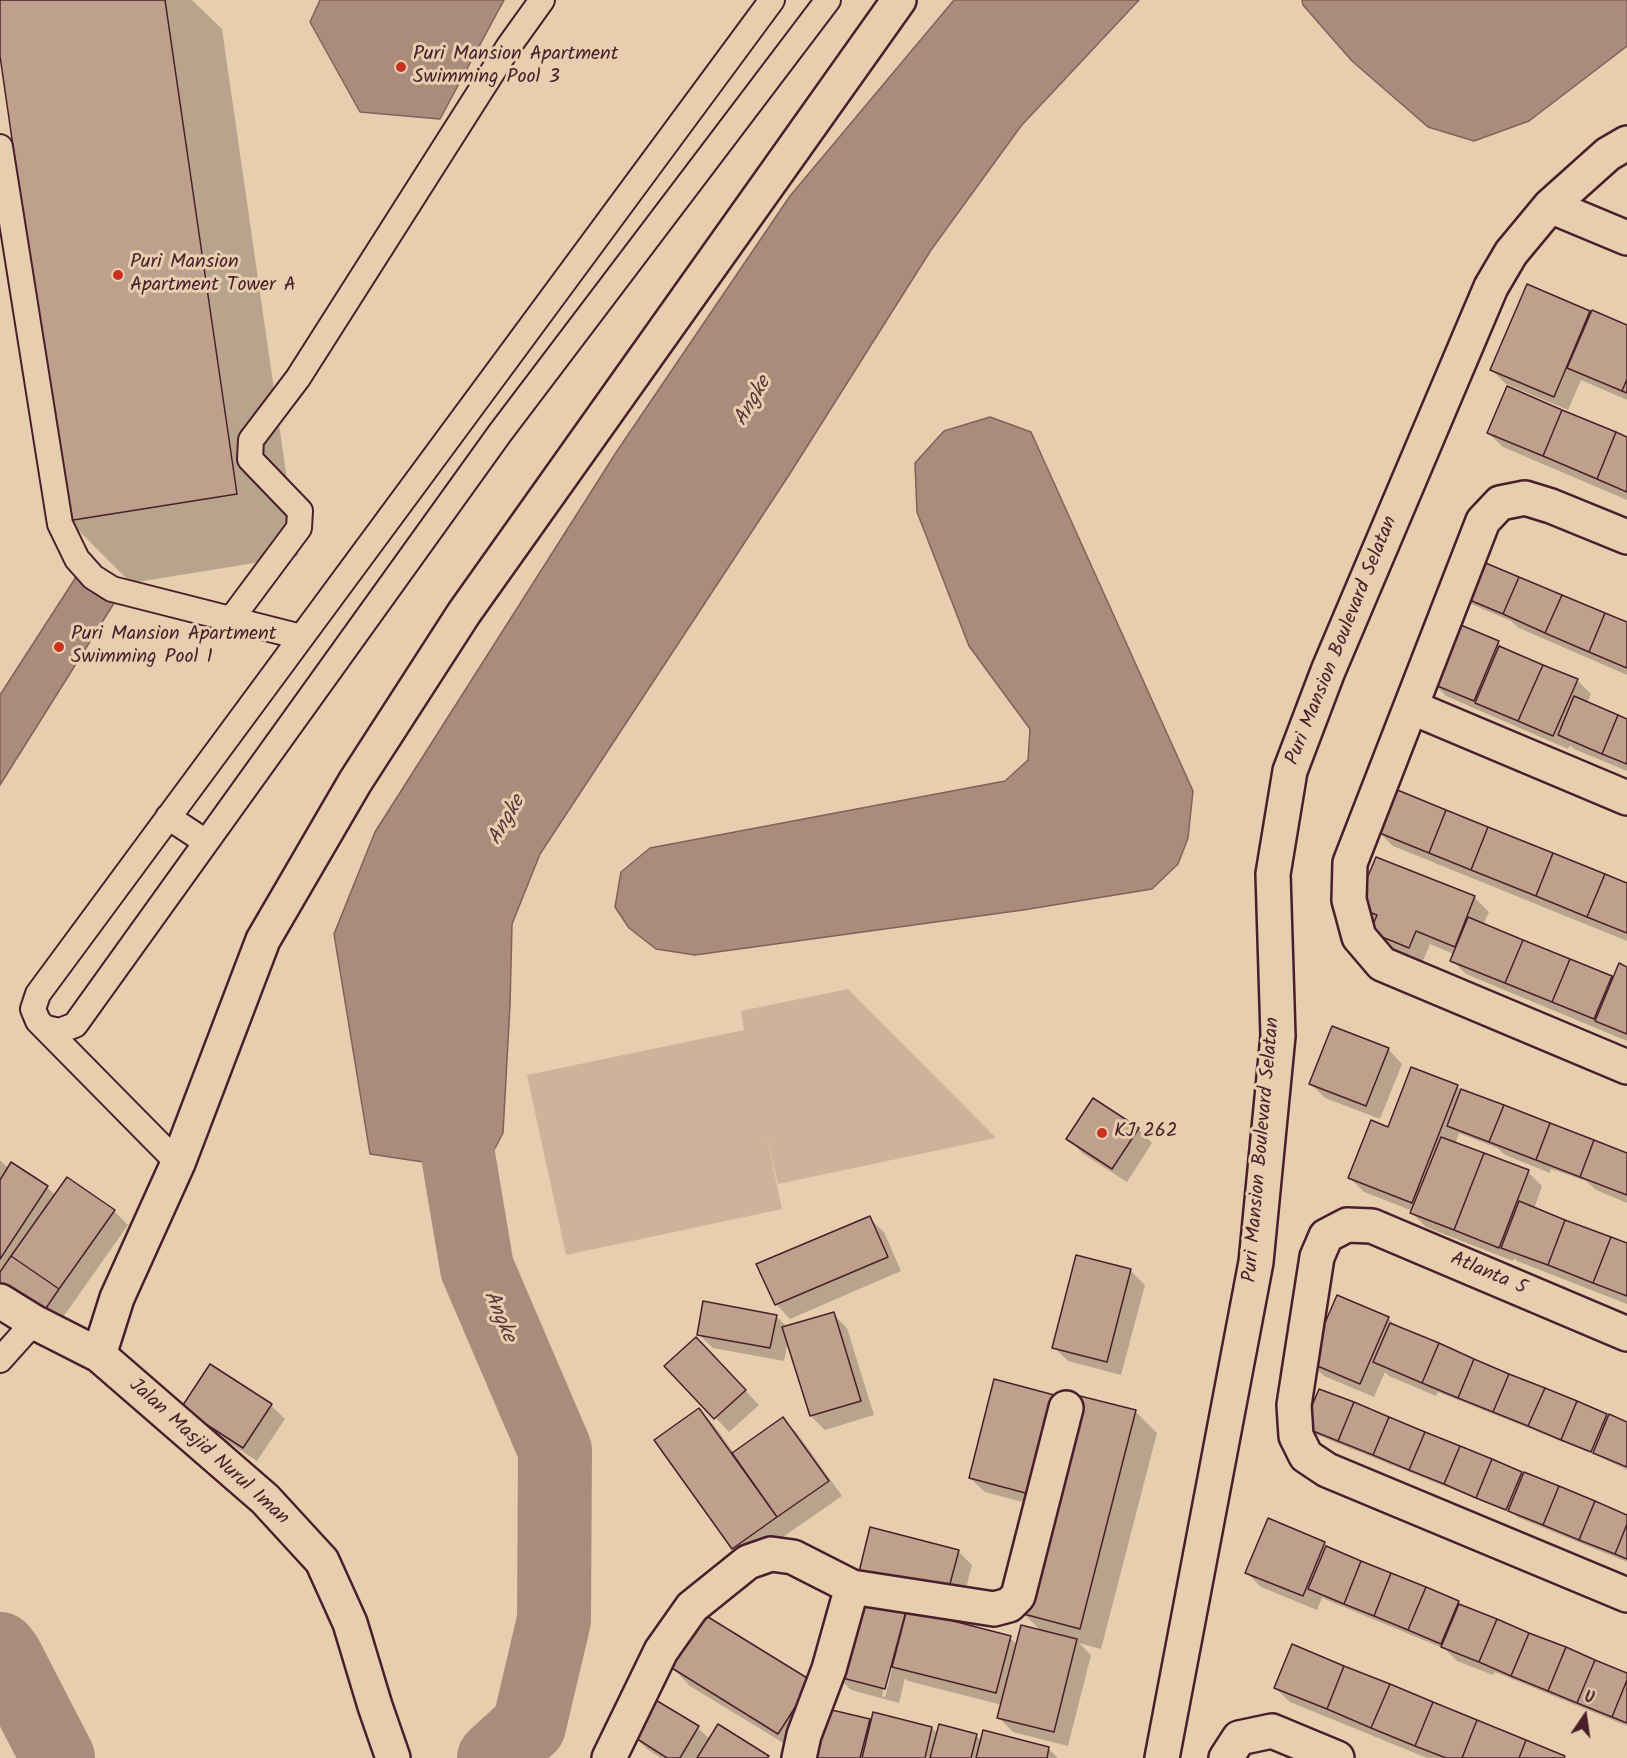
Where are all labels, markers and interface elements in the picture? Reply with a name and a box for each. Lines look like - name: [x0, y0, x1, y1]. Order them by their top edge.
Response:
- place label: Puri Mansion Apartment Swimming Pool 3: [413, 44, 618, 91]
- marker: Puri Mansion Apartment Swimming Pool 3: [394, 60, 408, 74]
- place label: Puri Mansion Apartment Tower A: [130, 252, 296, 299]
- marker: Puri Mansion Apartment Tower A: [111, 268, 125, 282]
- water label: Angke: [730, 373, 778, 431]
- street label: Puri Mansion Boulevard Selatan: [1282, 513, 1404, 769]
- place label: Puri Mansion Apartment Swimming Pool 1: [71, 624, 276, 671]
- marker: Puri Mansion Apartment Swimming Pool 1: [52, 640, 66, 654]
- water label: Angke: [484, 792, 532, 850]
- street label: Puri Mansion Boulevard Selatan: [1239, 1016, 1287, 1284]
- place label: KJ 262: [1114, 1121, 1178, 1145]
- marker: KJ 262: [1095, 1126, 1109, 1140]
- street label: Atlanta 5: [1446, 1248, 1530, 1302]
- water label: Angke: [476, 1288, 520, 1346]
- street label: Jalan Masjid Nurul Iman: [123, 1375, 293, 1531]
- text: U: [1582, 1685, 1597, 1711]
- north arrow: [1555, 1686, 1615, 1746]

